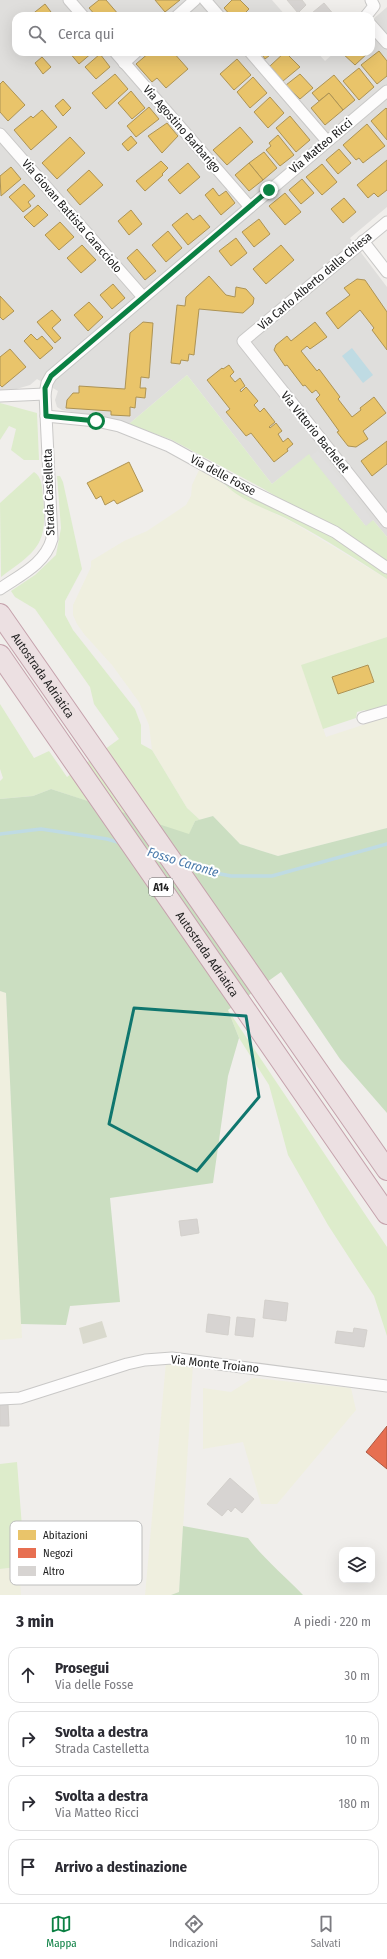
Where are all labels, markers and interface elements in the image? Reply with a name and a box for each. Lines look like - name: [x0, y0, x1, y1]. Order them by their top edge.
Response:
- search box: [12, 12, 375, 56]
- icon: search: [26, 23, 48, 45]
- text: Cerca qui: [58, 25, 114, 43]
- street label: Via Agostino Barbarigo: [140, 82, 224, 176]
- street label: Via Matteo Ricci: [287, 116, 355, 176]
- street label: Via Giovan Battista Caracciolo: [19, 156, 125, 276]
- route end: [260, 181, 278, 199]
- street label: Via Carlo Alberto dalla Chiesa: [255, 229, 375, 333]
- street label: Via Vittorio Bachelet: [278, 389, 352, 475]
- route start: [87, 412, 105, 430]
- street label: Strada Castelletta: [40, 448, 58, 536]
- street label: Via delle Fosse: [188, 452, 258, 498]
- street label: Autostrada Adriatica: [8, 630, 77, 721]
- water label: Fosso Caronte: [146, 844, 220, 880]
- road number: A14: [149, 878, 173, 896]
- street label: Autostrada Adriatica: [173, 909, 242, 1000]
- street label: Via Monte Troiano: [170, 1352, 260, 1376]
- legend: [10, 1521, 142, 1585]
- text: Abitazioni: [43, 1529, 88, 1542]
- text: Negozi: [43, 1547, 73, 1560]
- map controls: [339, 1547, 375, 1583]
- button: layers: [339, 1547, 375, 1583]
- text: Altro: [43, 1565, 65, 1578]
- text: 3 min: [16, 1611, 54, 1632]
- text: A piedi · 220 m: [294, 1614, 371, 1629]
- text: Prosegui: [55, 1659, 109, 1677]
- icon: ahead: [17, 1664, 39, 1686]
- text: 30 m: [344, 1668, 370, 1683]
- text: Via delle Fosse: [55, 1677, 133, 1692]
- text: Svolta a destra: [55, 1723, 148, 1741]
- icon: right: [17, 1728, 39, 1750]
- text: 10 m: [345, 1732, 370, 1747]
- text: Strada Castelletta: [55, 1741, 149, 1756]
- text: Svolta a destra: [55, 1787, 148, 1805]
- icon: right: [17, 1792, 39, 1814]
- text: 180 m: [339, 1796, 370, 1811]
- text: Via Matteo Ricci: [55, 1805, 139, 1820]
- icon: arrive: [17, 1856, 39, 1878]
- text: Arrivo a destinazione: [55, 1858, 187, 1876]
- tab: Mappa: [46, 1913, 77, 1950]
- tab: Indicazioni: [169, 1913, 218, 1950]
- tab: Salvati: [311, 1913, 341, 1950]

